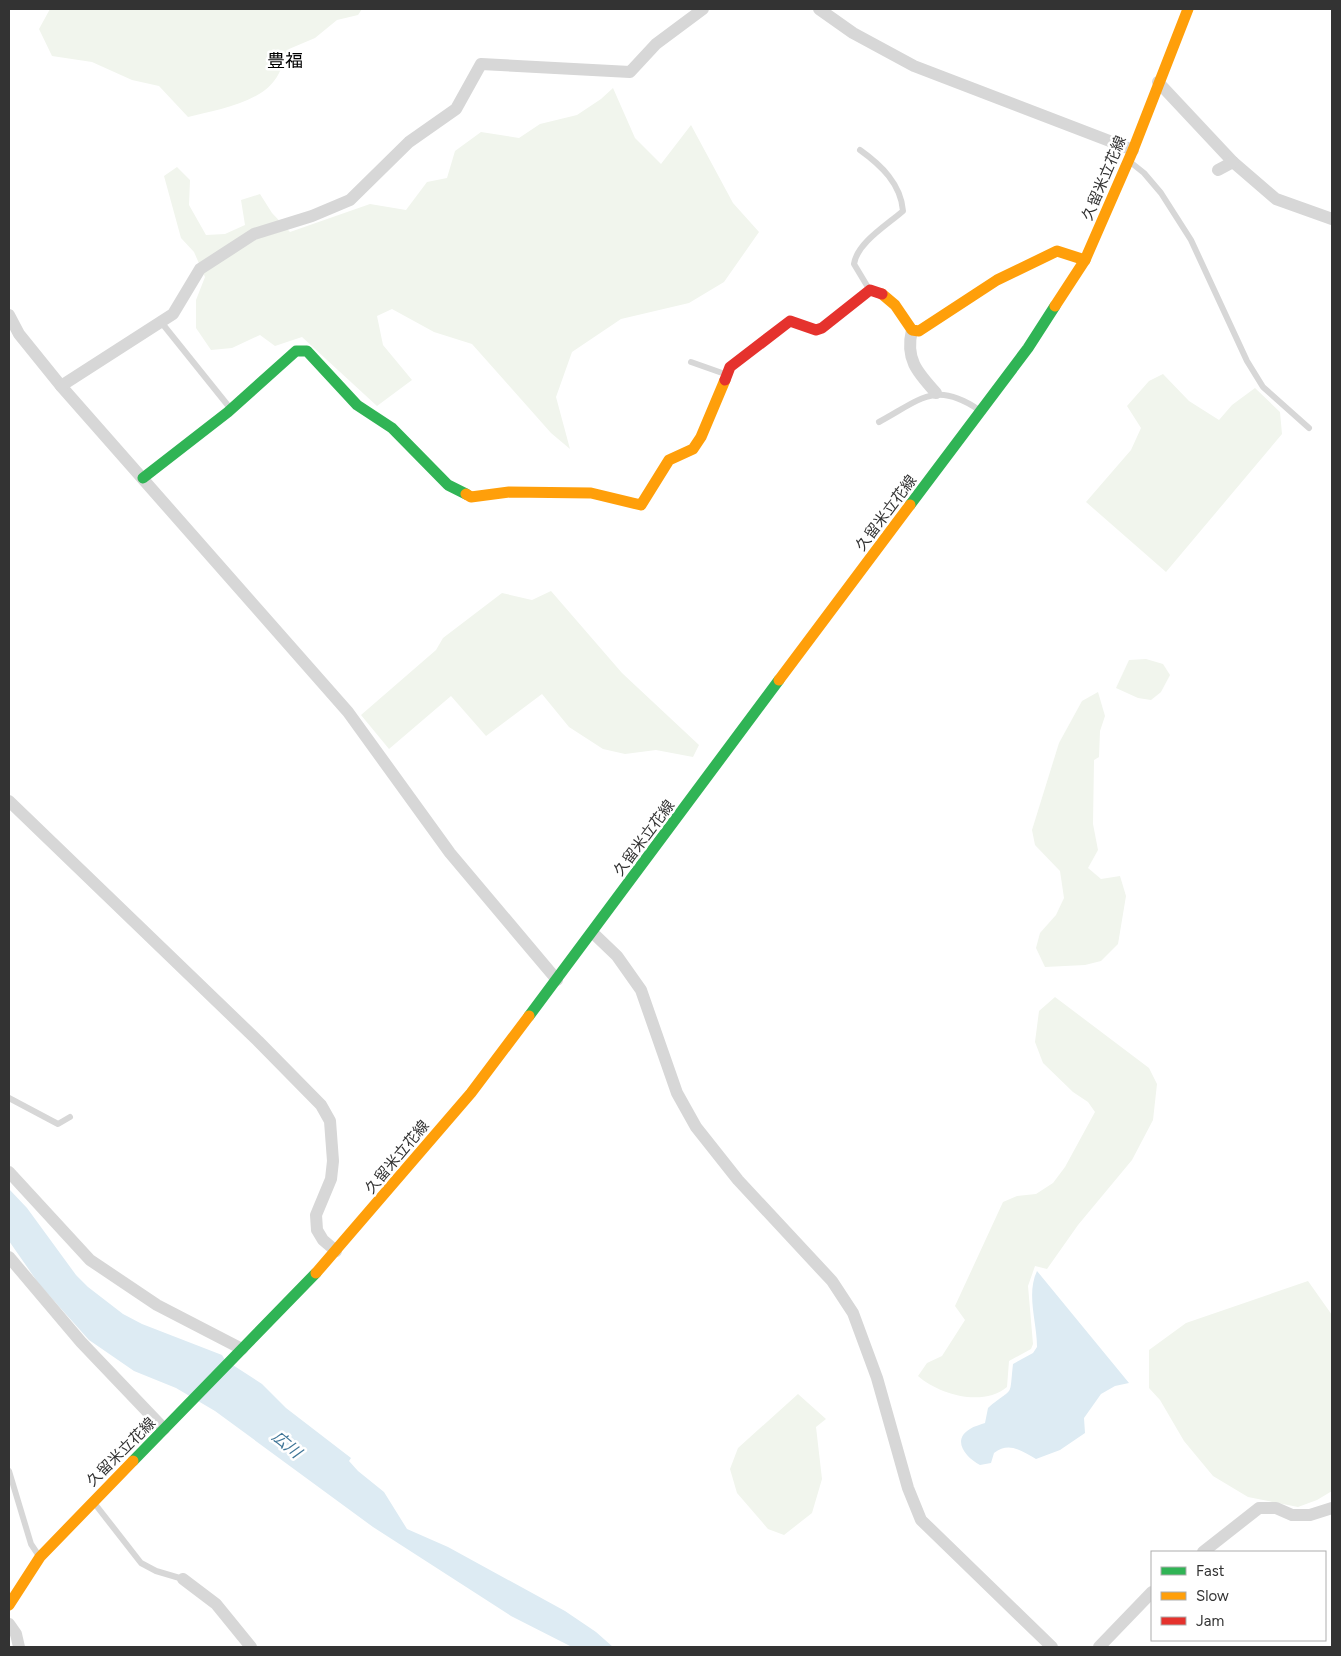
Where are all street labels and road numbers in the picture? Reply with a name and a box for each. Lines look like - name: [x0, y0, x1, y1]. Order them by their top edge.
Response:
- street label: 久留米立花線: [1078, 133, 1130, 223]
- street label: 久留米立花線: [852, 472, 920, 554]
- street label: 久留米立花線: [610, 797, 678, 879]
- street label: 久留米立花線: [361, 1117, 433, 1197]
- street label: 久留米立花線: [83, 1414, 159, 1490]

